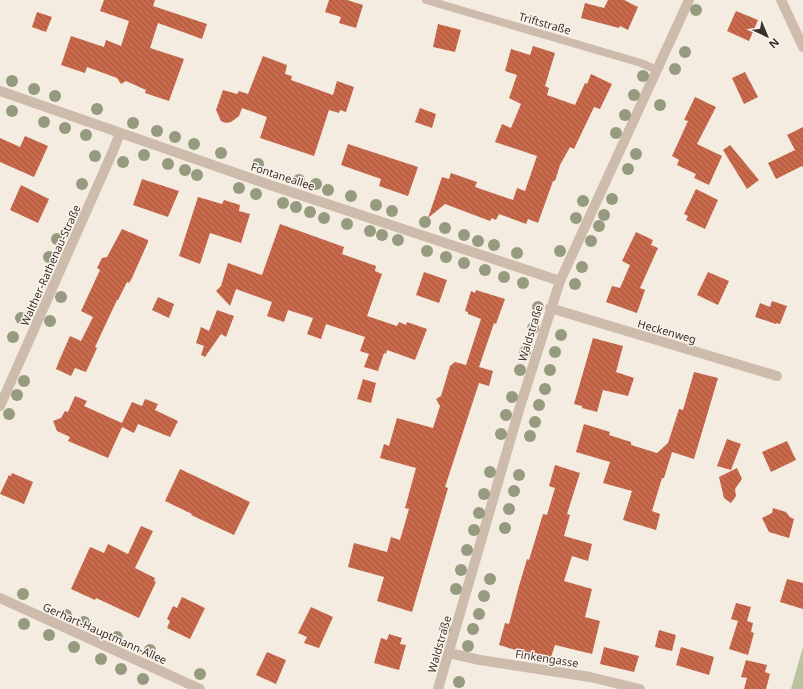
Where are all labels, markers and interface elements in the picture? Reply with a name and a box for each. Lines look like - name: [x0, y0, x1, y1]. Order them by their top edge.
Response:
- street label: Triftstraße: [517, 8, 573, 38]
- north arrow: [747, 16, 787, 56]
- text: N: [766, 35, 783, 52]
- street label: Fontaneallee: [249, 159, 317, 193]
- street label: Walther-Rathenau-Straße: [17, 202, 83, 328]
- street label: Waldstraße: [514, 303, 546, 363]
- street label: Heckenweg: [636, 316, 698, 346]
- street label: Gerhart-Hauptmann-Allee: [41, 599, 169, 667]
- street label: Waldstraße: [424, 614, 454, 674]
- street label: Finkengasse: [514, 646, 580, 670]

